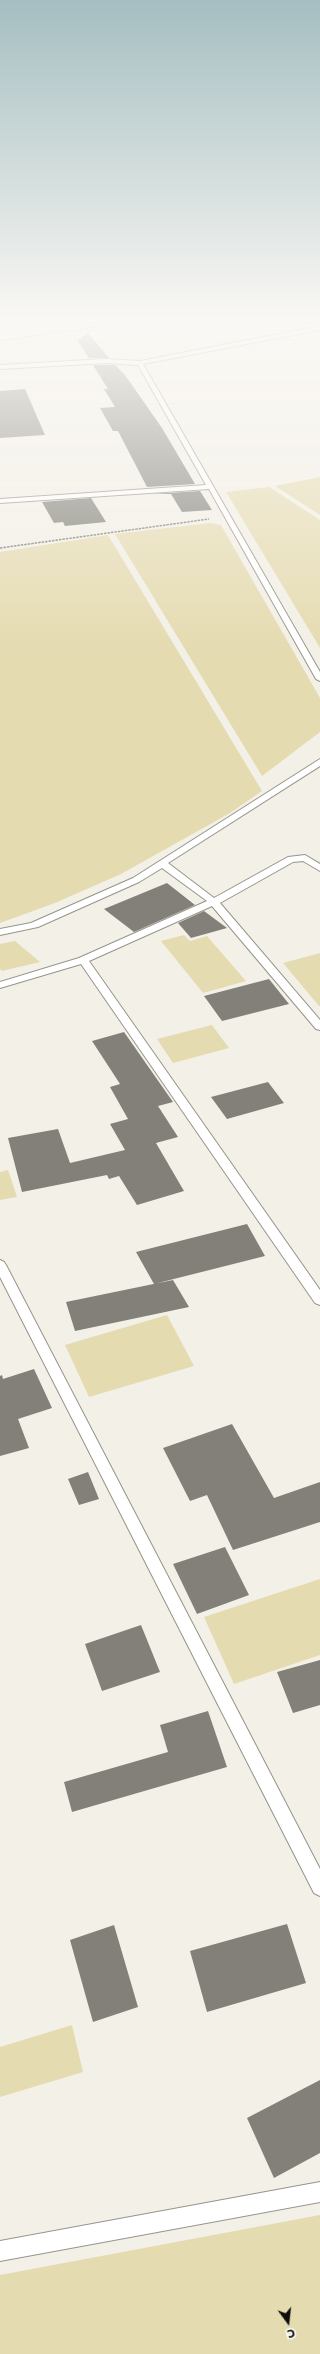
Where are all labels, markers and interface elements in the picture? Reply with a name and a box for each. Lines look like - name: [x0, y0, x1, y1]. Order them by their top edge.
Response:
- north arrow: [268, 2302, 308, 2342]
- text: С: [286, 2327, 297, 2341]

